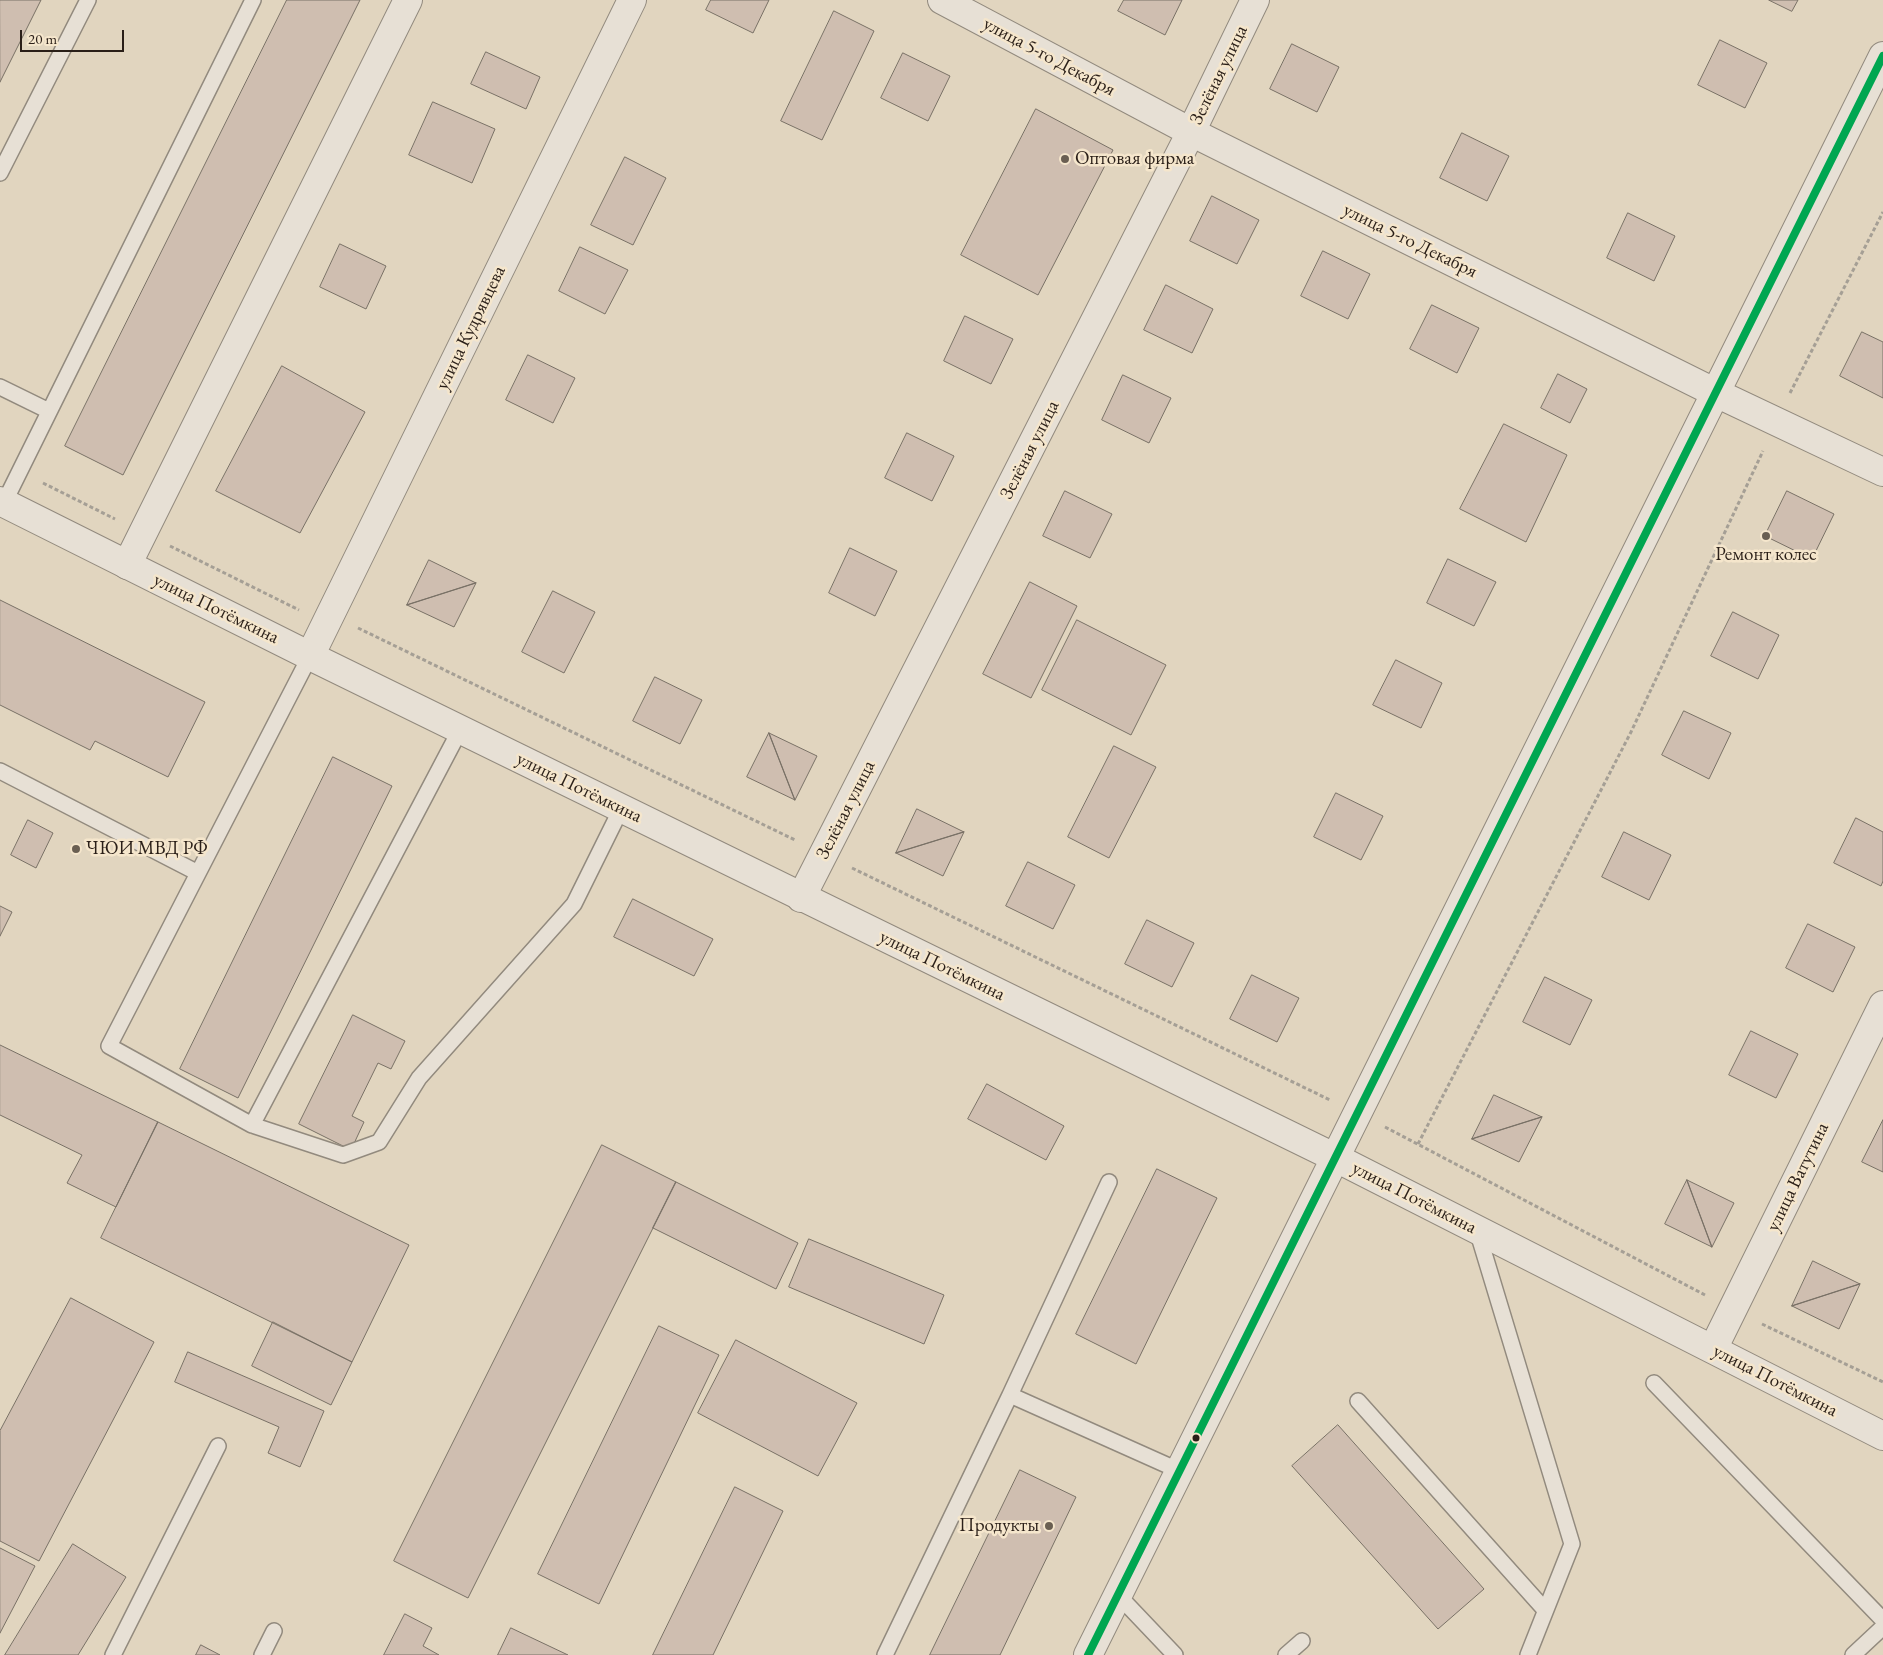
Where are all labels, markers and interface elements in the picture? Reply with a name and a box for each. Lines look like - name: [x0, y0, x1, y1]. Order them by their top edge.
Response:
- street label: улица 5-го Декабря: [979, 13, 1119, 101]
- scale bar: [22, 20, 126, 52]
- street label: Зелёная улица: [1185, 22, 1253, 128]
- text: 20 m: [28, 29, 57, 48]
- place label: Оптовая фирма: [1075, 148, 1194, 170]
- marker: Оптовая фирма: [1059, 153, 1071, 165]
- street label: улица 5-го Декабря: [1339, 199, 1481, 283]
- street label: улица Кудрявцева: [431, 262, 511, 394]
- street label: Зелёная улица: [995, 397, 1065, 503]
- marker: Ремонт колес: [1760, 530, 1772, 542]
- place label: Ремонт колес: [1715, 544, 1817, 566]
- street label: улица Потёмкина: [149, 569, 283, 649]
- street label: улица Потёмкина: [512, 748, 646, 828]
- street label: Зелёная улица: [811, 757, 881, 863]
- place label: ЧЮИ МВД РФ: [86, 838, 208, 860]
- marker: ЧЮИ МВД РФ: [70, 843, 82, 855]
- street label: улица Потёмкина: [875, 926, 1009, 1006]
- street label: улица Ватутина: [1762, 1119, 1834, 1235]
- street label: улица Потёмкина: [1348, 1157, 1480, 1239]
- street label: улица Потёмкина: [1709, 1340, 1841, 1422]
- unlabelled marker: [1191, 1433, 1201, 1443]
- place label: Продукты: [959, 1515, 1039, 1537]
- marker: Продукты: [1043, 1520, 1055, 1532]

